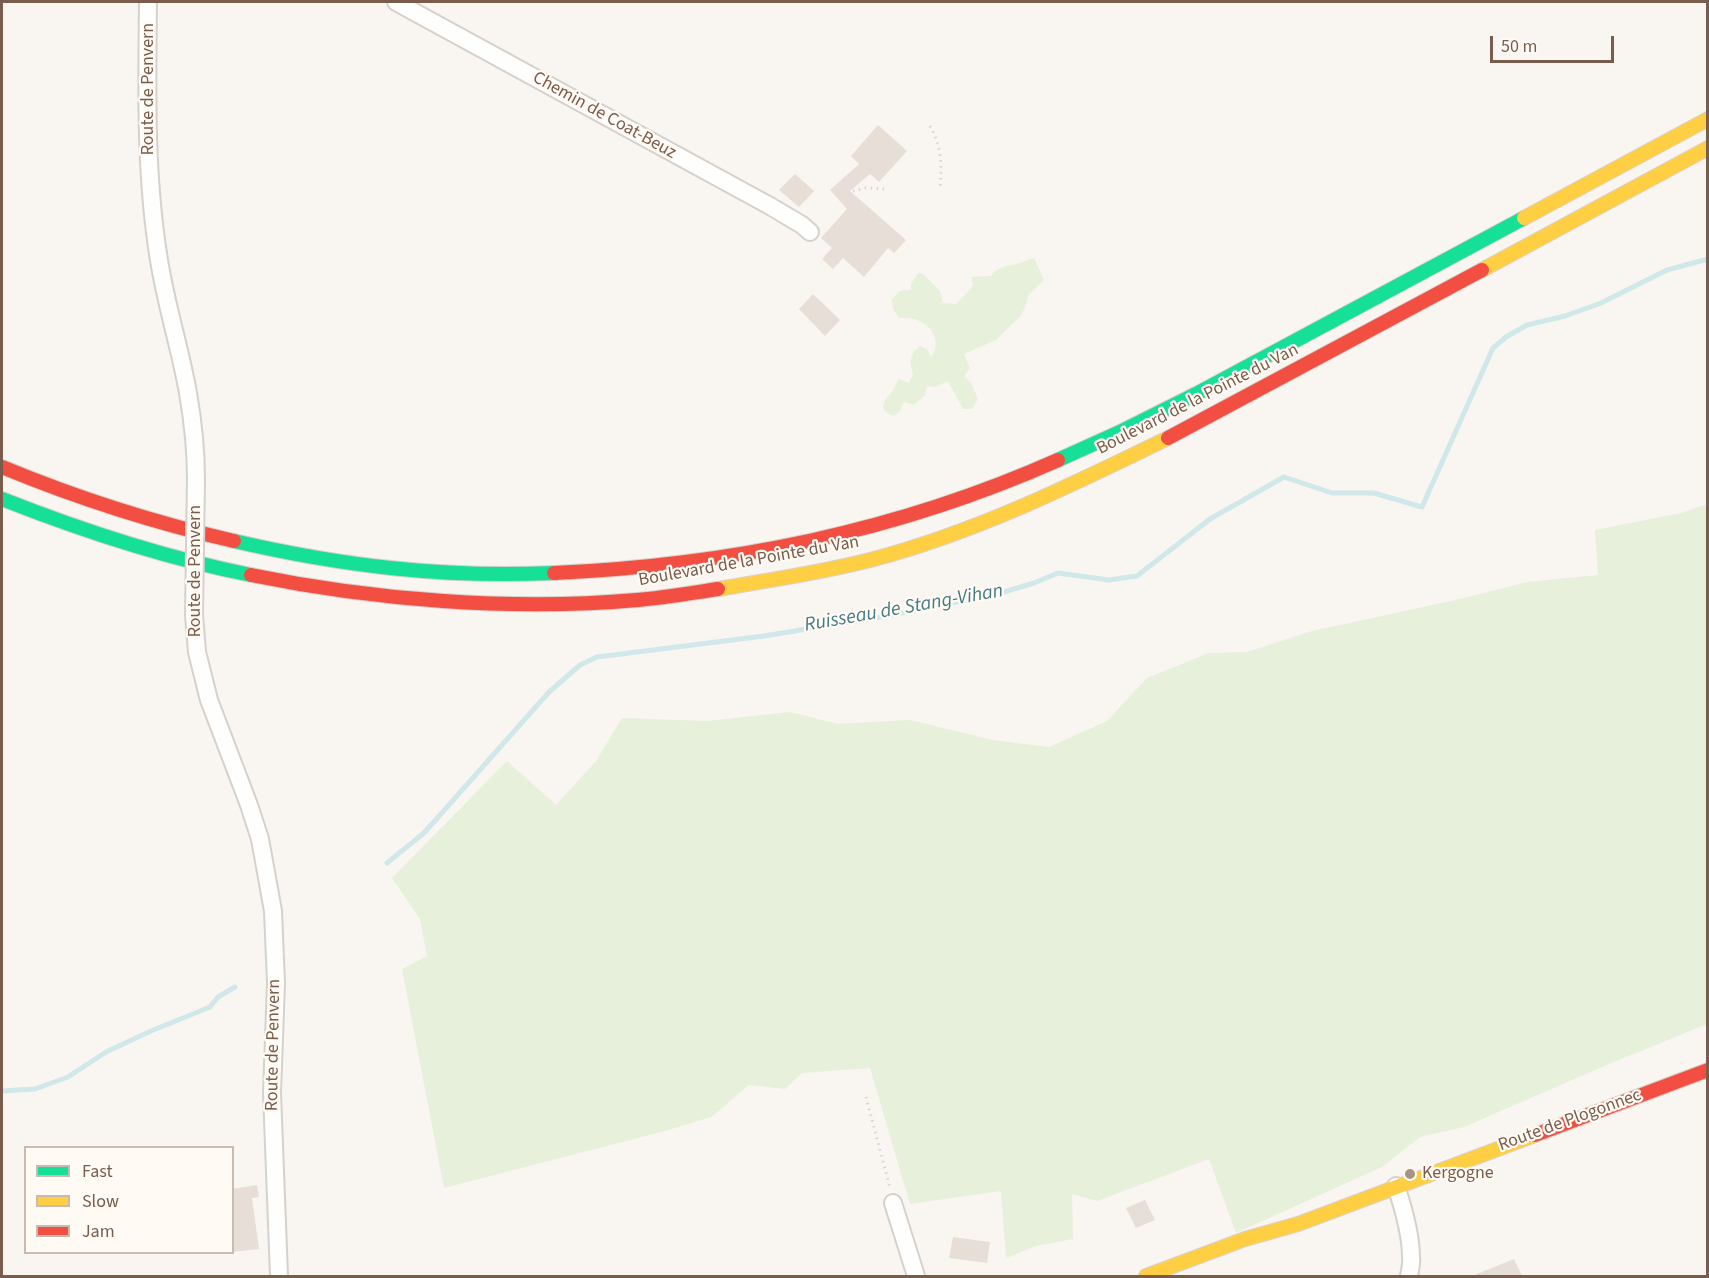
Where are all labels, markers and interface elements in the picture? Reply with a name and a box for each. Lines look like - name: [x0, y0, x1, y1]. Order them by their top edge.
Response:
- street label: Route de Penvern: [138, 23, 160, 155]
- scale bar: [1493, 24, 1618, 62]
- text: 50 m: [1501, 34, 1537, 59]
- street label: Chemin de Coat-Beuz: [528, 68, 680, 164]
- street label: Boulevard de la Pointe du Van: [1093, 340, 1303, 460]
- street label: Route de Penvern: [185, 505, 207, 637]
- street label: Boulevard de la Pointe du Van: [637, 532, 861, 592]
- water label: Ruisseau de Stang-Vihan: [803, 580, 1005, 638]
- street label: Route de Penvern: [262, 979, 286, 1111]
- street label: Route de Plogonnec: [1496, 1085, 1644, 1157]
- legend: [24, 1146, 234, 1254]
- text: Fast: [82, 1159, 113, 1184]
- place label: Kergogne: [1422, 1163, 1494, 1185]
- marker: Kergogne: [1403, 1167, 1417, 1181]
- text: Slow: [82, 1189, 119, 1214]
- text: Jam: [82, 1219, 115, 1244]

